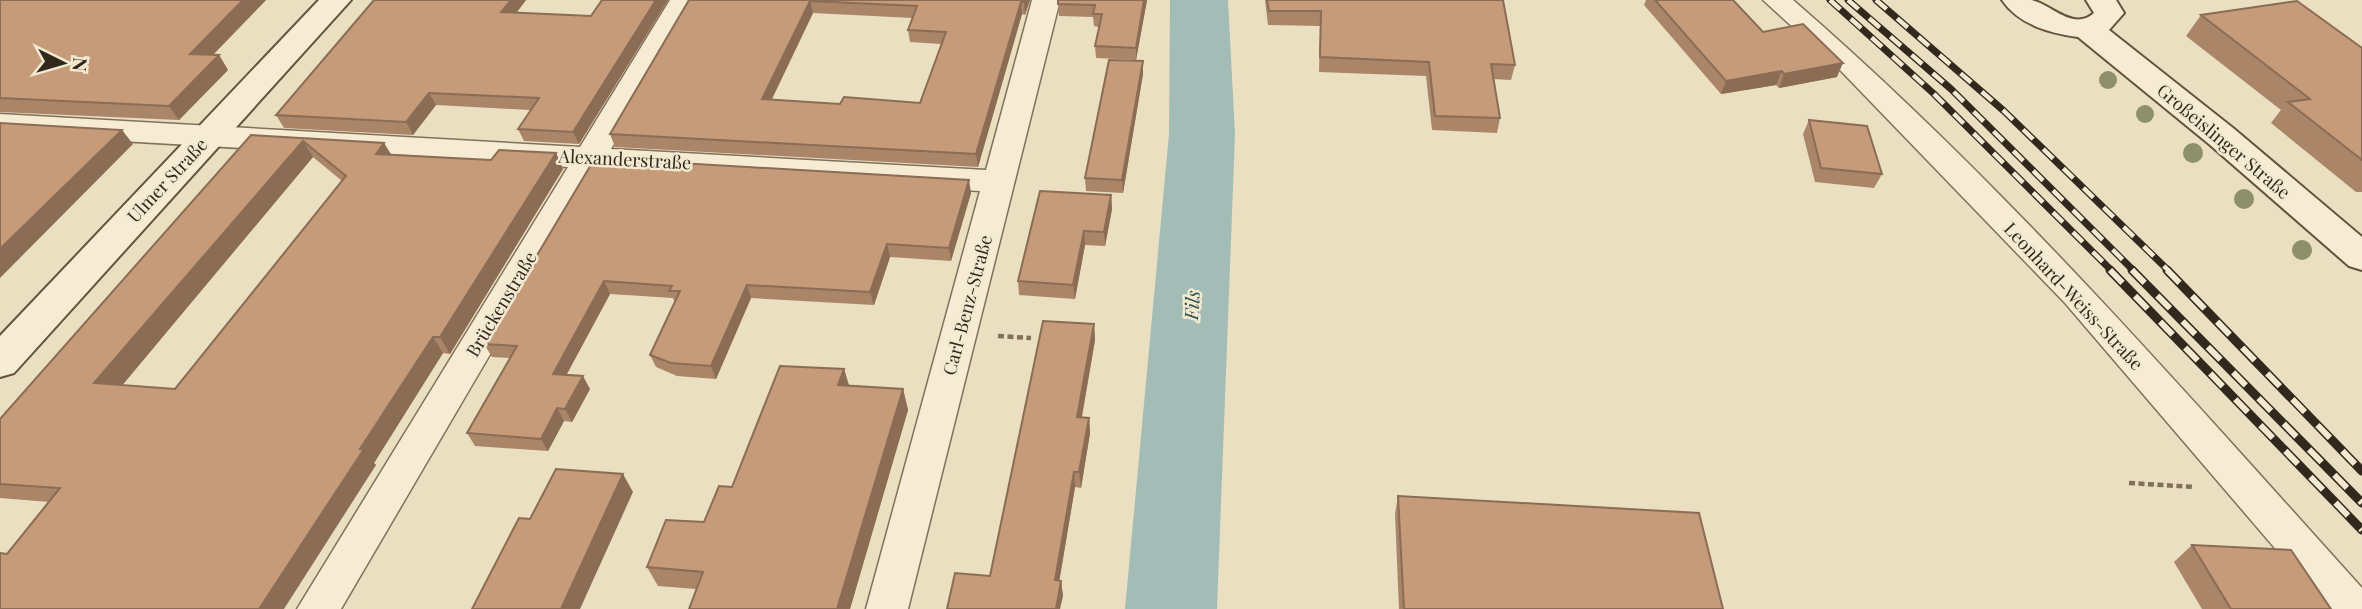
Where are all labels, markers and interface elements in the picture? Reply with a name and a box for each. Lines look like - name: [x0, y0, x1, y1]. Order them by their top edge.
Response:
- north arrow: [28, 28, 98, 98]
- text: N: [67, 57, 94, 73]
- street label: Großeislinger Straße: [2152, 78, 2296, 204]
- street label: Ulmer Straße: [122, 133, 212, 227]
- street label: Alexanderstraße: [557, 143, 692, 174]
- street label: Leonhard-Weiss-Straße: [1999, 217, 2149, 375]
- street label: Carl-Benz-Straße: [937, 232, 997, 378]
- street label: Brückenstraße: [460, 247, 542, 361]
- water label: Fils: [1177, 289, 1205, 322]

